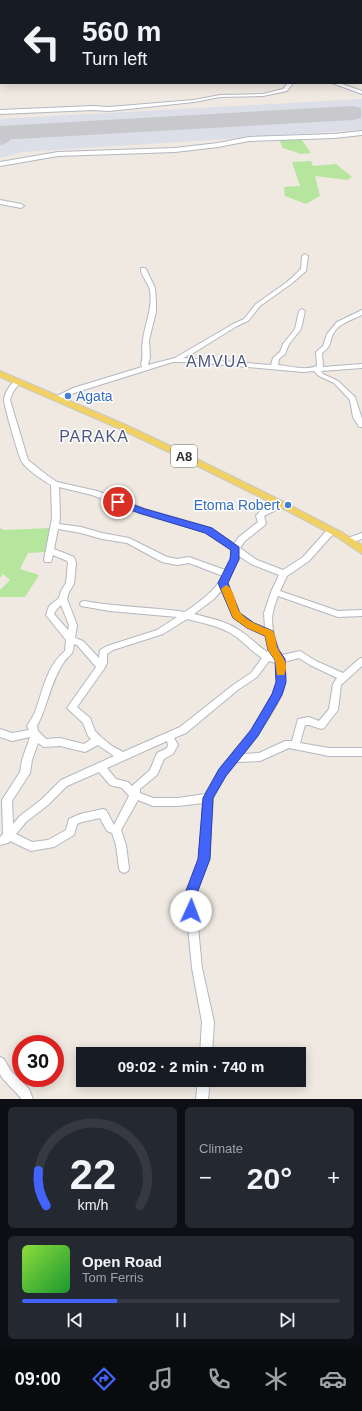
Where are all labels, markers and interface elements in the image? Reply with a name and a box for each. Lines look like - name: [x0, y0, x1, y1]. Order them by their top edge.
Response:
- icon: left: [16, 16, 68, 68]
- text: 560 m: [82, 16, 161, 47]
- text: Turn left: [82, 49, 147, 69]
- district label: AMVUA: [186, 353, 248, 370]
- place label: Agata: [76, 388, 113, 404]
- marker: Agata: [63, 391, 73, 401]
- district label: PARAKA: [59, 428, 129, 445]
- road number: A8: [171, 445, 197, 467]
- pin: [101, 485, 135, 519]
- icon: arrive: [107, 491, 129, 513]
- place label: Etoma Robert: [194, 497, 280, 513]
- marker: Etoma Robert: [283, 500, 293, 510]
- position arrow: [170, 890, 212, 932]
- speed limit sign: 30: [12, 1035, 64, 1087]
- text: 09:02 · 2 min · 740 m: [118, 1058, 264, 1075]
- text: Climate: [199, 1141, 243, 1156]
- text: 22: [69, 1150, 116, 1197]
- text: 20°: [247, 1162, 292, 1195]
- text: −: [199, 1165, 212, 1190]
- text: +: [327, 1165, 340, 1190]
- text: km/h: [77, 1196, 108, 1212]
- text: Open Road: [82, 1253, 162, 1270]
- text: Tom Ferris: [82, 1270, 143, 1285]
- icon: previous: [64, 1309, 86, 1331]
- icon: pause: [170, 1309, 192, 1331]
- icon: next: [276, 1309, 298, 1331]
- icon: directions: [90, 1365, 118, 1393]
- icon: music: [147, 1365, 175, 1393]
- icon: phone: [205, 1365, 233, 1393]
- icon: climate: [262, 1365, 290, 1393]
- icon: car: [319, 1365, 347, 1393]
- text: 09:00: [15, 1369, 61, 1389]

